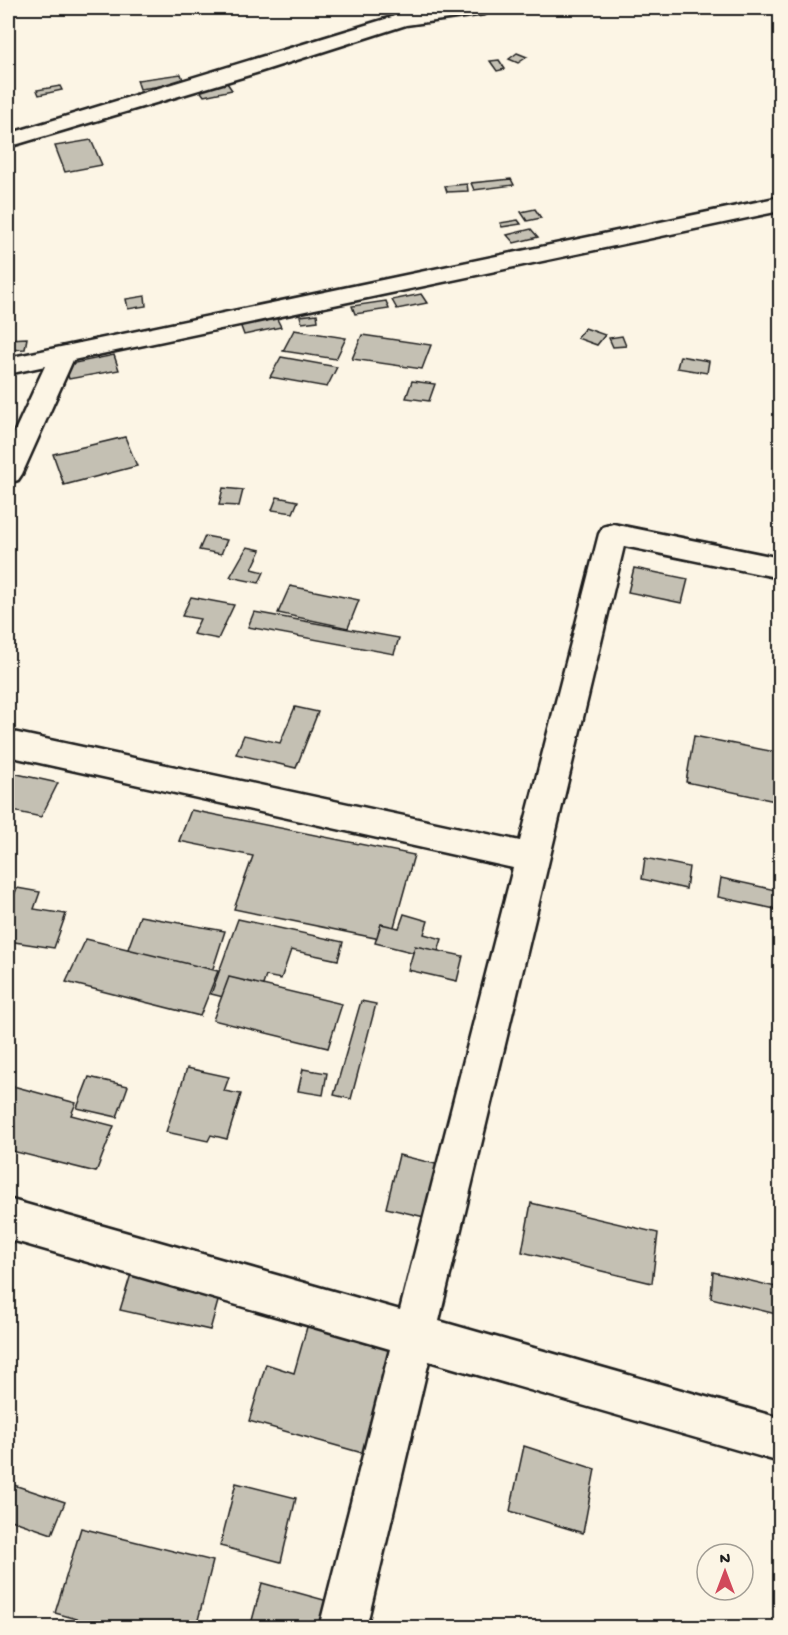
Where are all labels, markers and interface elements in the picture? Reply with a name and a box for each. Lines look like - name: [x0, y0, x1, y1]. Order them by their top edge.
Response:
- north arrow: [695, 1542, 755, 1602]
- text: N: [720, 1551, 731, 1570]

